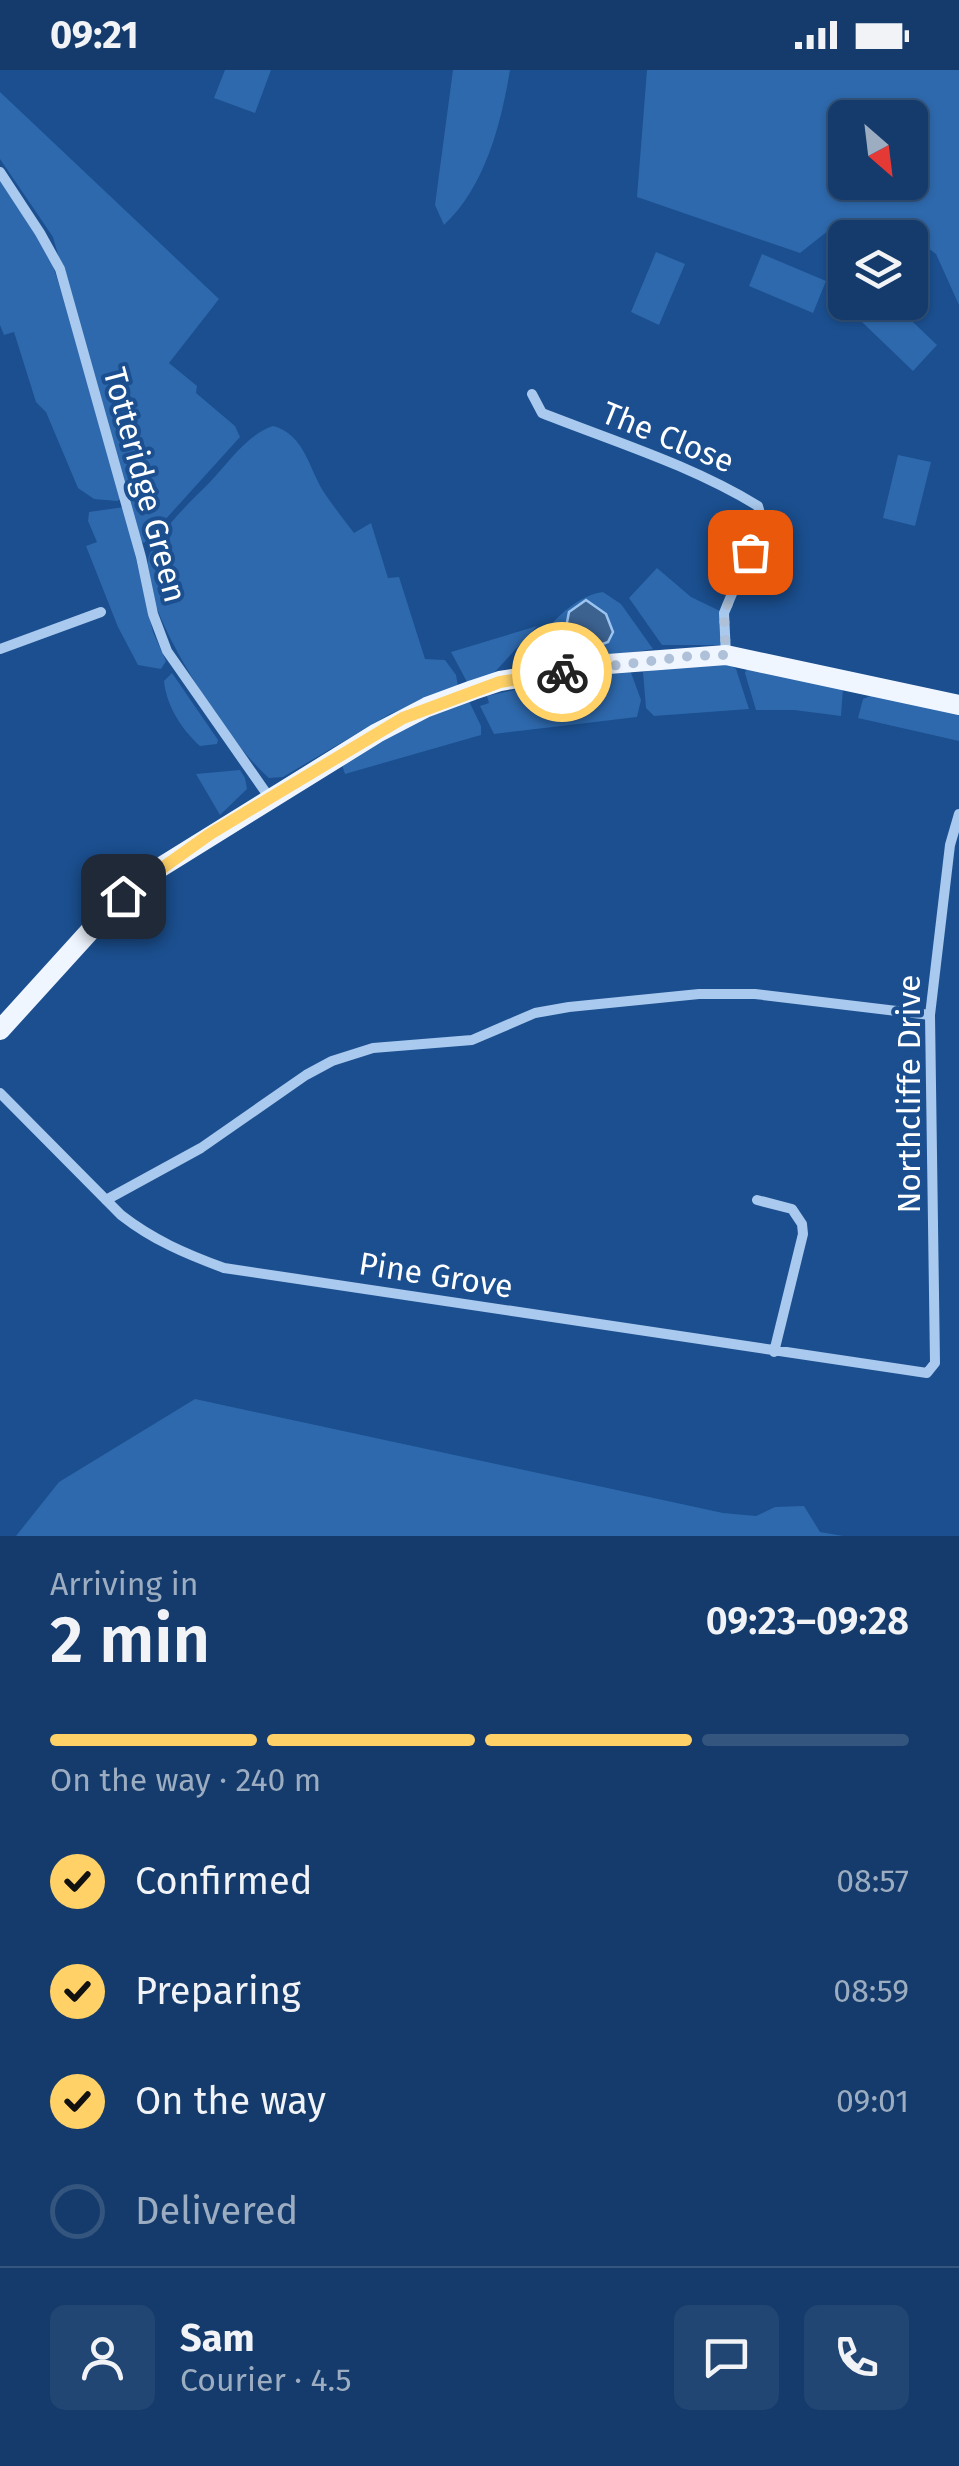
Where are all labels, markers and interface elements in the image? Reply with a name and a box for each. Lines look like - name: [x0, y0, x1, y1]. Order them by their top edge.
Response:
- text: 09:21: [50, 12, 139, 58]
- north arrow: [828, 100, 928, 200]
- map controls: [828, 100, 928, 320]
- button: layers: [828, 220, 928, 320]
- street label: Totteridge Green: [95, 364, 195, 606]
- street label: The Close: [596, 393, 740, 481]
- pin: [708, 510, 793, 595]
- icon: bag: [723, 525, 778, 580]
- courier: [512, 622, 612, 722]
- icon: bike: [535, 645, 590, 700]
- pin: [81, 854, 166, 939]
- icon: home: [96, 869, 151, 924]
- street label: Northcliffe Drive: [890, 975, 928, 1213]
- street label: Pine Grove: [356, 1244, 516, 1306]
- text: Arriving in: [50, 1565, 198, 1603]
- text: 09:23–09:28: [706, 1598, 909, 1644]
- text: 2 min: [50, 1601, 210, 1679]
- text: On the way · 240 m: [50, 1761, 321, 1799]
- icon: check: [50, 1854, 105, 1909]
- text: Confirmed: [135, 1858, 313, 1904]
- text: 08:57: [836, 1862, 909, 1900]
- icon: check: [50, 1964, 105, 2019]
- text: Preparing: [135, 1968, 301, 2014]
- text: 08:59: [833, 1972, 909, 2010]
- icon: check: [50, 2074, 105, 2129]
- text: On the way: [135, 2078, 326, 2124]
- text: 09:01: [836, 2082, 909, 2120]
- text: Delivered: [135, 2188, 298, 2234]
- button: person: [50, 2305, 155, 2410]
- button: chat: [674, 2305, 779, 2410]
- button: phone: [804, 2305, 909, 2410]
- text: Sam: [180, 2315, 255, 2361]
- text: Courier · 4.5: [180, 2361, 351, 2399]

